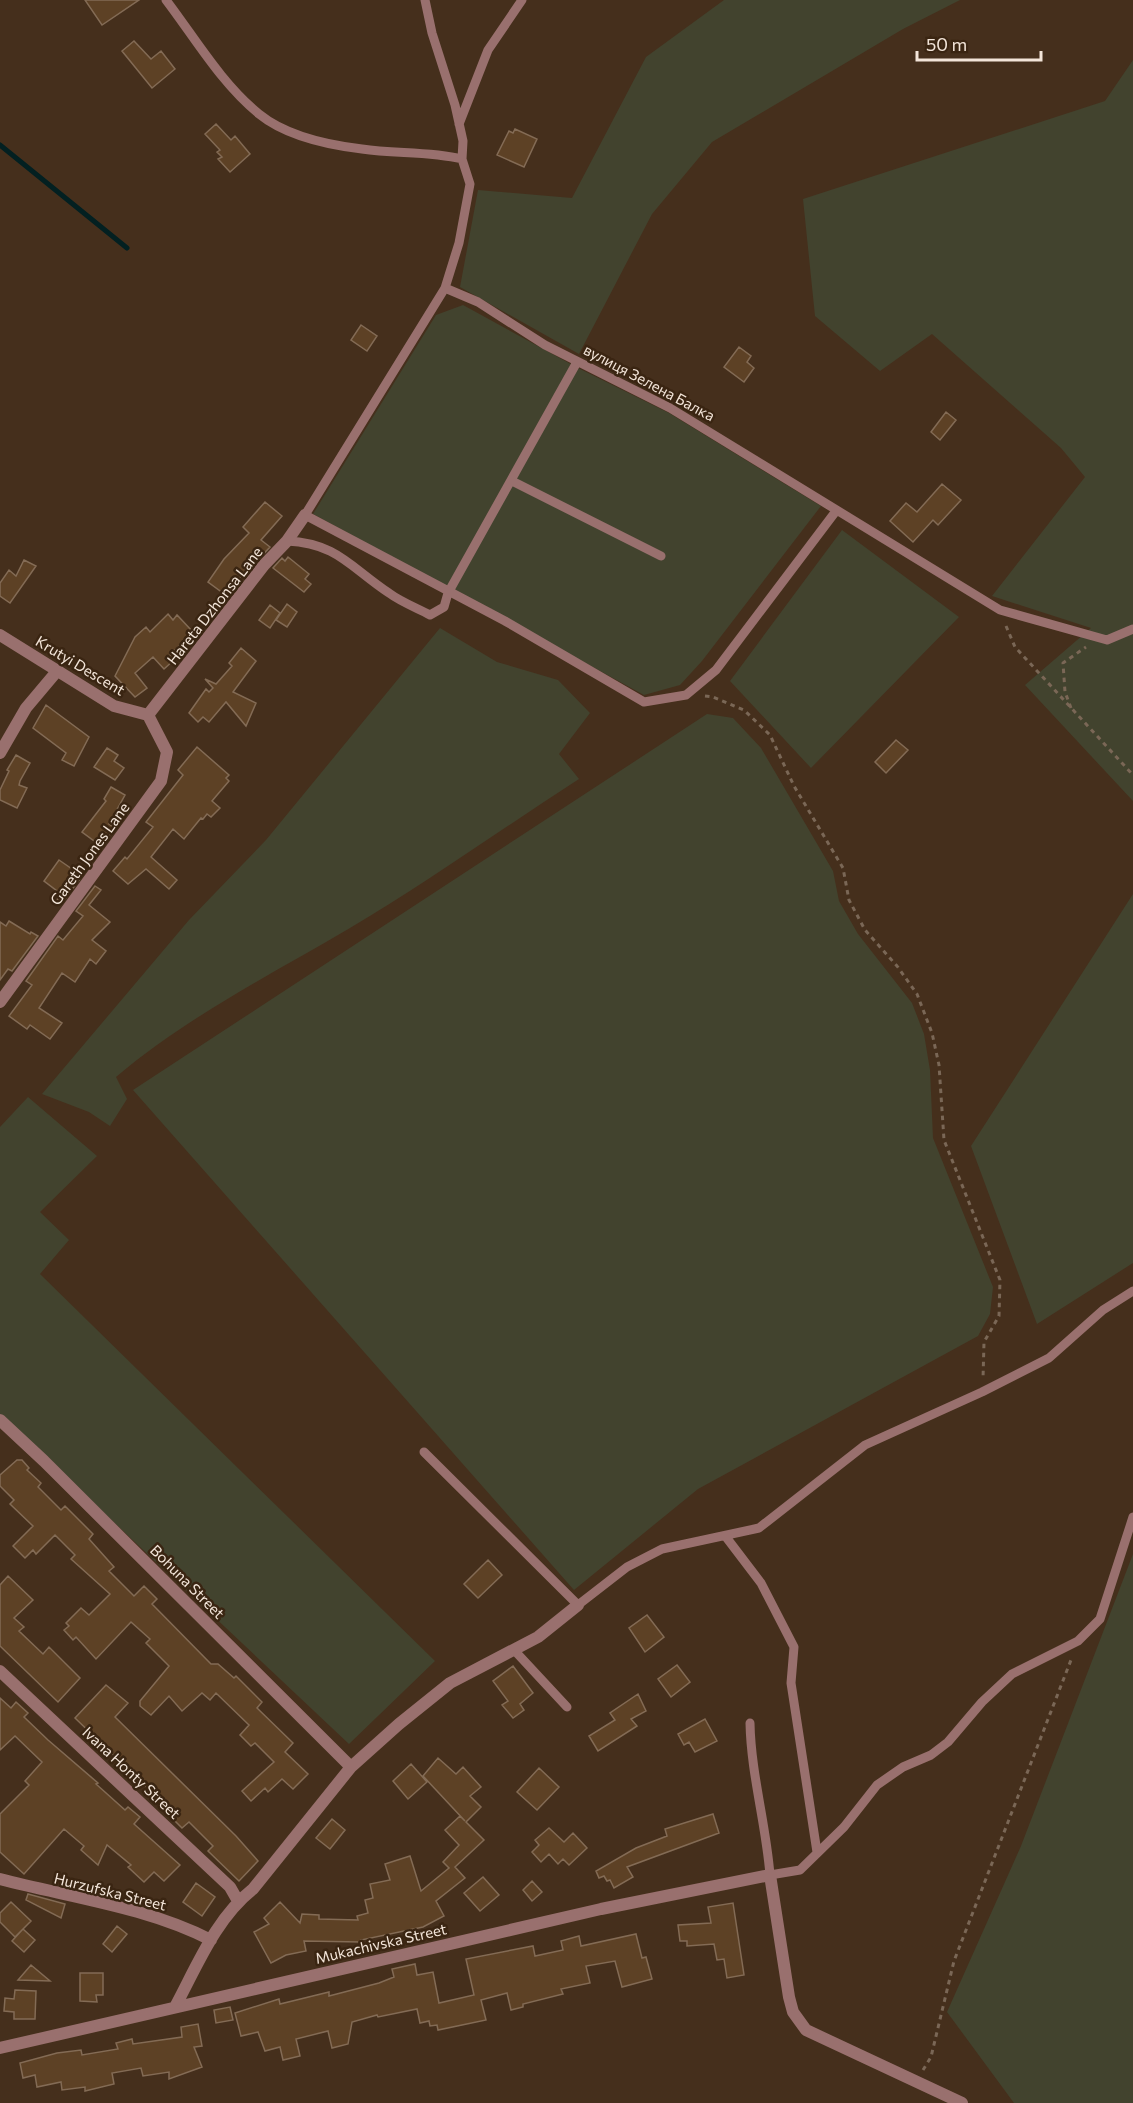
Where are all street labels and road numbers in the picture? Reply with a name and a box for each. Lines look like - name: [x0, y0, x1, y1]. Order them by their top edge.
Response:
- street label: вулиця Зелена Балка: [581, 340, 718, 424]
- street label: Hareta Dzhonsa Lane: [163, 543, 266, 668]
- street label: Krutyi Descent: [33, 631, 128, 699]
- street label: Gareth Jones Lane: [46, 799, 133, 908]
- street label: Bohuna Street: [147, 1541, 228, 1622]
- street label: Ivana Honty Street: [79, 1722, 184, 1822]
- street label: Hurzufska Street: [52, 1868, 168, 1914]
- street label: Mukachivska Street: [313, 1919, 448, 1967]

